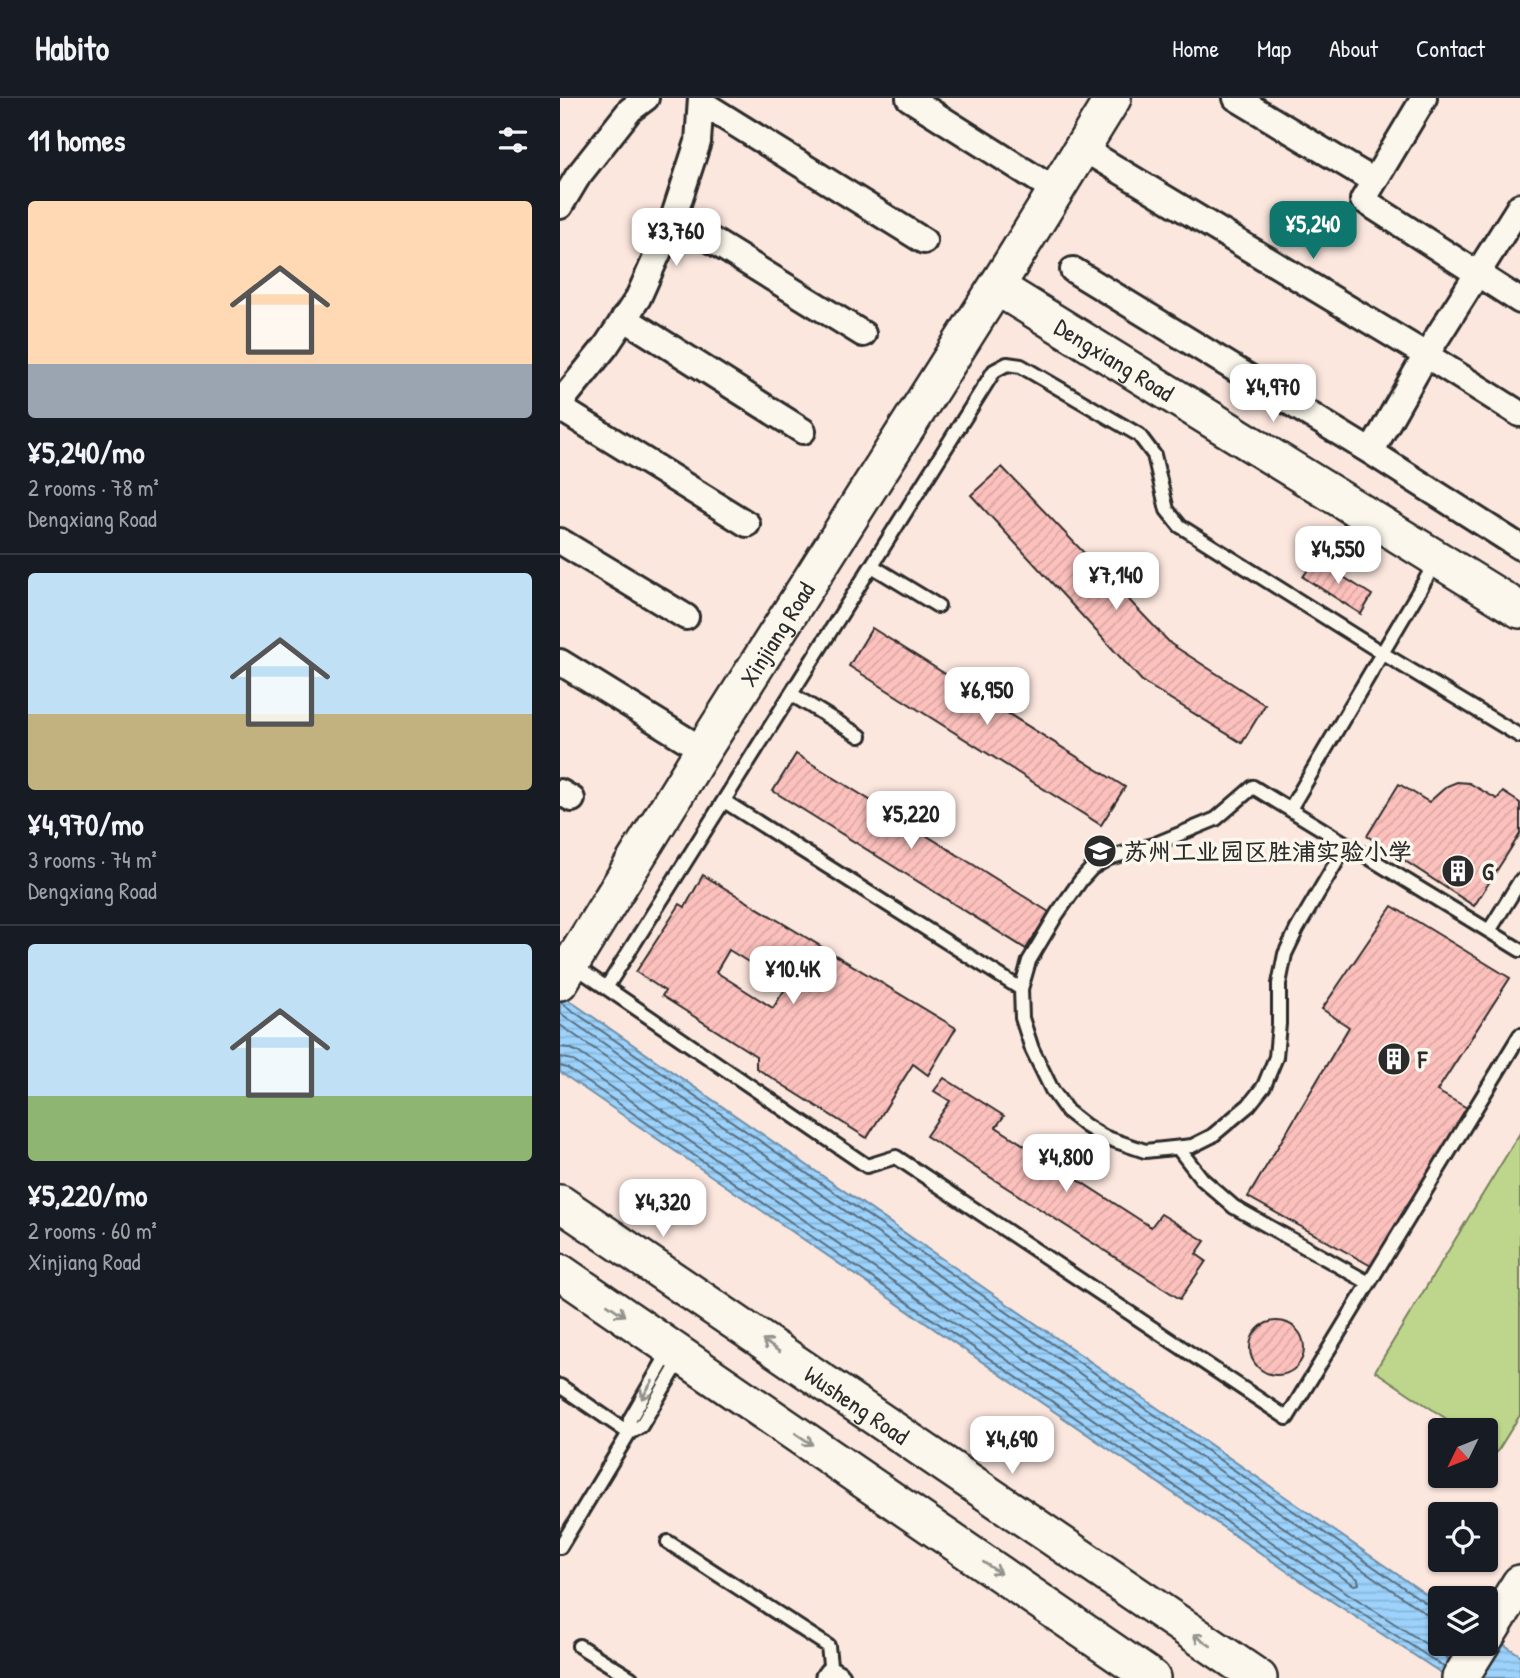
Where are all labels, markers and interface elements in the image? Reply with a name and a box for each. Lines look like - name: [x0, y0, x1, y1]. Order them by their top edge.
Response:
- text: Habito: [35, 26, 109, 70]
- text: Home: [1172, 32, 1219, 64]
- text: Map: [1257, 32, 1291, 64]
- text: About: [1329, 32, 1378, 64]
- text: Contact: [1416, 32, 1485, 64]
- text: 11 homes: [28, 120, 125, 160]
- icon: filters: [494, 121, 532, 159]
- pin: ¥5,240: [1256, 202, 1370, 261]
- pin: ¥3,760: [619, 208, 733, 268]
- text: ¥5,240: [1286, 208, 1340, 239]
- text: ¥3,760: [648, 215, 704, 246]
- icon: home: [217, 247, 343, 373]
- street label: Dengxiang Road: [1049, 311, 1180, 408]
- pin: ¥4,970: [1216, 364, 1330, 424]
- text: ¥4,970: [1246, 371, 1300, 402]
- text: ¥5,240/mo: [28, 432, 145, 472]
- text: 2 rooms · 78 m²: [28, 472, 159, 503]
- text: Dengxiang Road: [28, 503, 157, 534]
- pin: ¥4,550: [1281, 526, 1395, 586]
- text: ¥4,550: [1311, 533, 1365, 564]
- pin: ¥7,140: [1059, 552, 1173, 612]
- text: ¥7,140: [1089, 559, 1143, 590]
- street label: Xinjiang Road: [732, 576, 821, 692]
- icon: home: [217, 619, 343, 745]
- pin: ¥6,950: [930, 668, 1044, 727]
- text: ¥6,950: [961, 674, 1013, 705]
- pin: ¥5,220: [854, 792, 968, 851]
- text: ¥5,220: [883, 798, 939, 829]
- text: ¥4,970/mo: [28, 804, 144, 844]
- school or university icon: 苏州工业园区胜浦实验小学: [1081, 832, 1119, 870]
- place label: 苏州工业园区胜浦实验小学: [1124, 835, 1412, 867]
- text: 3 rooms · 74 m²: [28, 844, 157, 875]
- building icon: G: [1439, 852, 1477, 890]
- place label: G: [1482, 855, 1494, 887]
- text: Dengxiang Road: [28, 875, 157, 906]
- pin: ¥10.4K: [736, 946, 850, 1006]
- text: ¥10.4K: [766, 953, 820, 984]
- icon: home: [217, 990, 343, 1116]
- building icon: F: [1375, 1040, 1413, 1078]
- place label: F: [1417, 1043, 1428, 1075]
- pin: ¥4,800: [1009, 1134, 1123, 1194]
- text: ¥4,800: [1039, 1141, 1093, 1172]
- text: ¥5,220/mo: [28, 1175, 147, 1215]
- pin: ¥4,320: [606, 1180, 720, 1239]
- text: ¥4,320: [635, 1186, 691, 1217]
- text: 2 rooms · 60 m²: [28, 1215, 157, 1246]
- text: Xinjiang Road: [28, 1246, 141, 1277]
- one-way arrow: [606, 1303, 625, 1318]
- one-way arrow: [762, 1339, 781, 1353]
- street label: Wusheng Road: [798, 1358, 915, 1452]
- one-way arrow: [640, 1379, 654, 1399]
- pin: ¥4,690: [955, 1416, 1069, 1476]
- north arrow: [1428, 1418, 1498, 1488]
- map controls: [1428, 1418, 1498, 1656]
- text: ¥4,690: [986, 1423, 1038, 1454]
- one-way arrow: [794, 1432, 813, 1446]
- button: locate: [1428, 1502, 1498, 1572]
- one-way arrow: [981, 1561, 1001, 1575]
- button: layers: [1428, 1586, 1498, 1656]
- one-way arrow: [1193, 1633, 1212, 1647]

